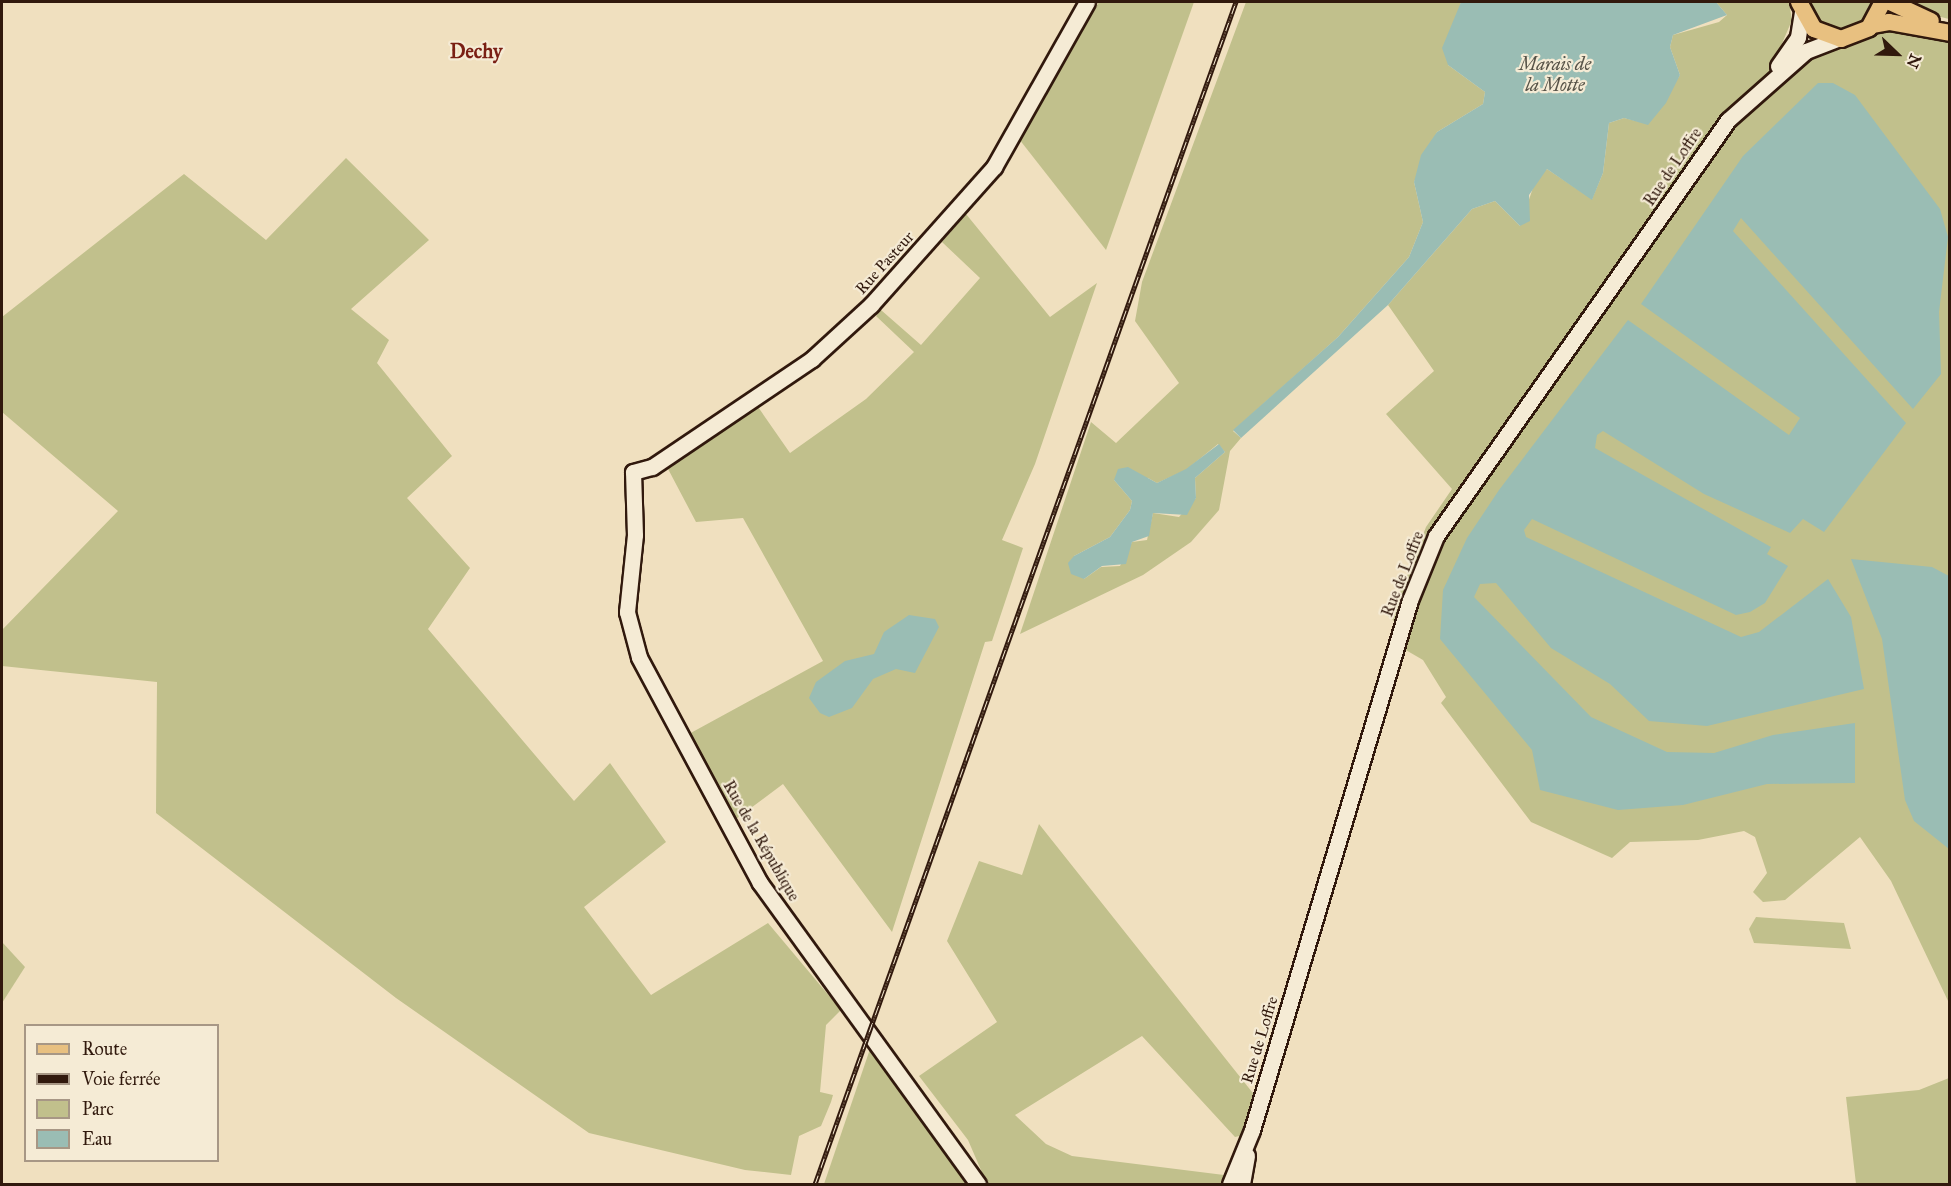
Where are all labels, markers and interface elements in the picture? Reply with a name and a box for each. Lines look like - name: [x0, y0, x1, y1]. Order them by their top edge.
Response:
- north arrow: [1867, 24, 1927, 84]
- district label: Dechy: [450, 39, 502, 63]
- text: N: [1903, 51, 1925, 71]
- water label: Marais de la Motte: [1519, 54, 1591, 97]
- street label: Rue de Loffre: [1640, 124, 1706, 210]
- street label: Rue Pasteur: [852, 228, 918, 298]
- street label: Rue de Loffre: [1378, 529, 1428, 619]
- street label: Rue de la République: [719, 777, 803, 905]
- street label: Rue de Loffre: [1238, 994, 1282, 1086]
- legend: [24, 1024, 219, 1162]
- text: Route: [82, 1038, 127, 1060]
- text: Voie ferrée: [82, 1068, 161, 1090]
- text: Parc: [82, 1098, 114, 1120]
- text: Eau: [82, 1128, 112, 1150]

